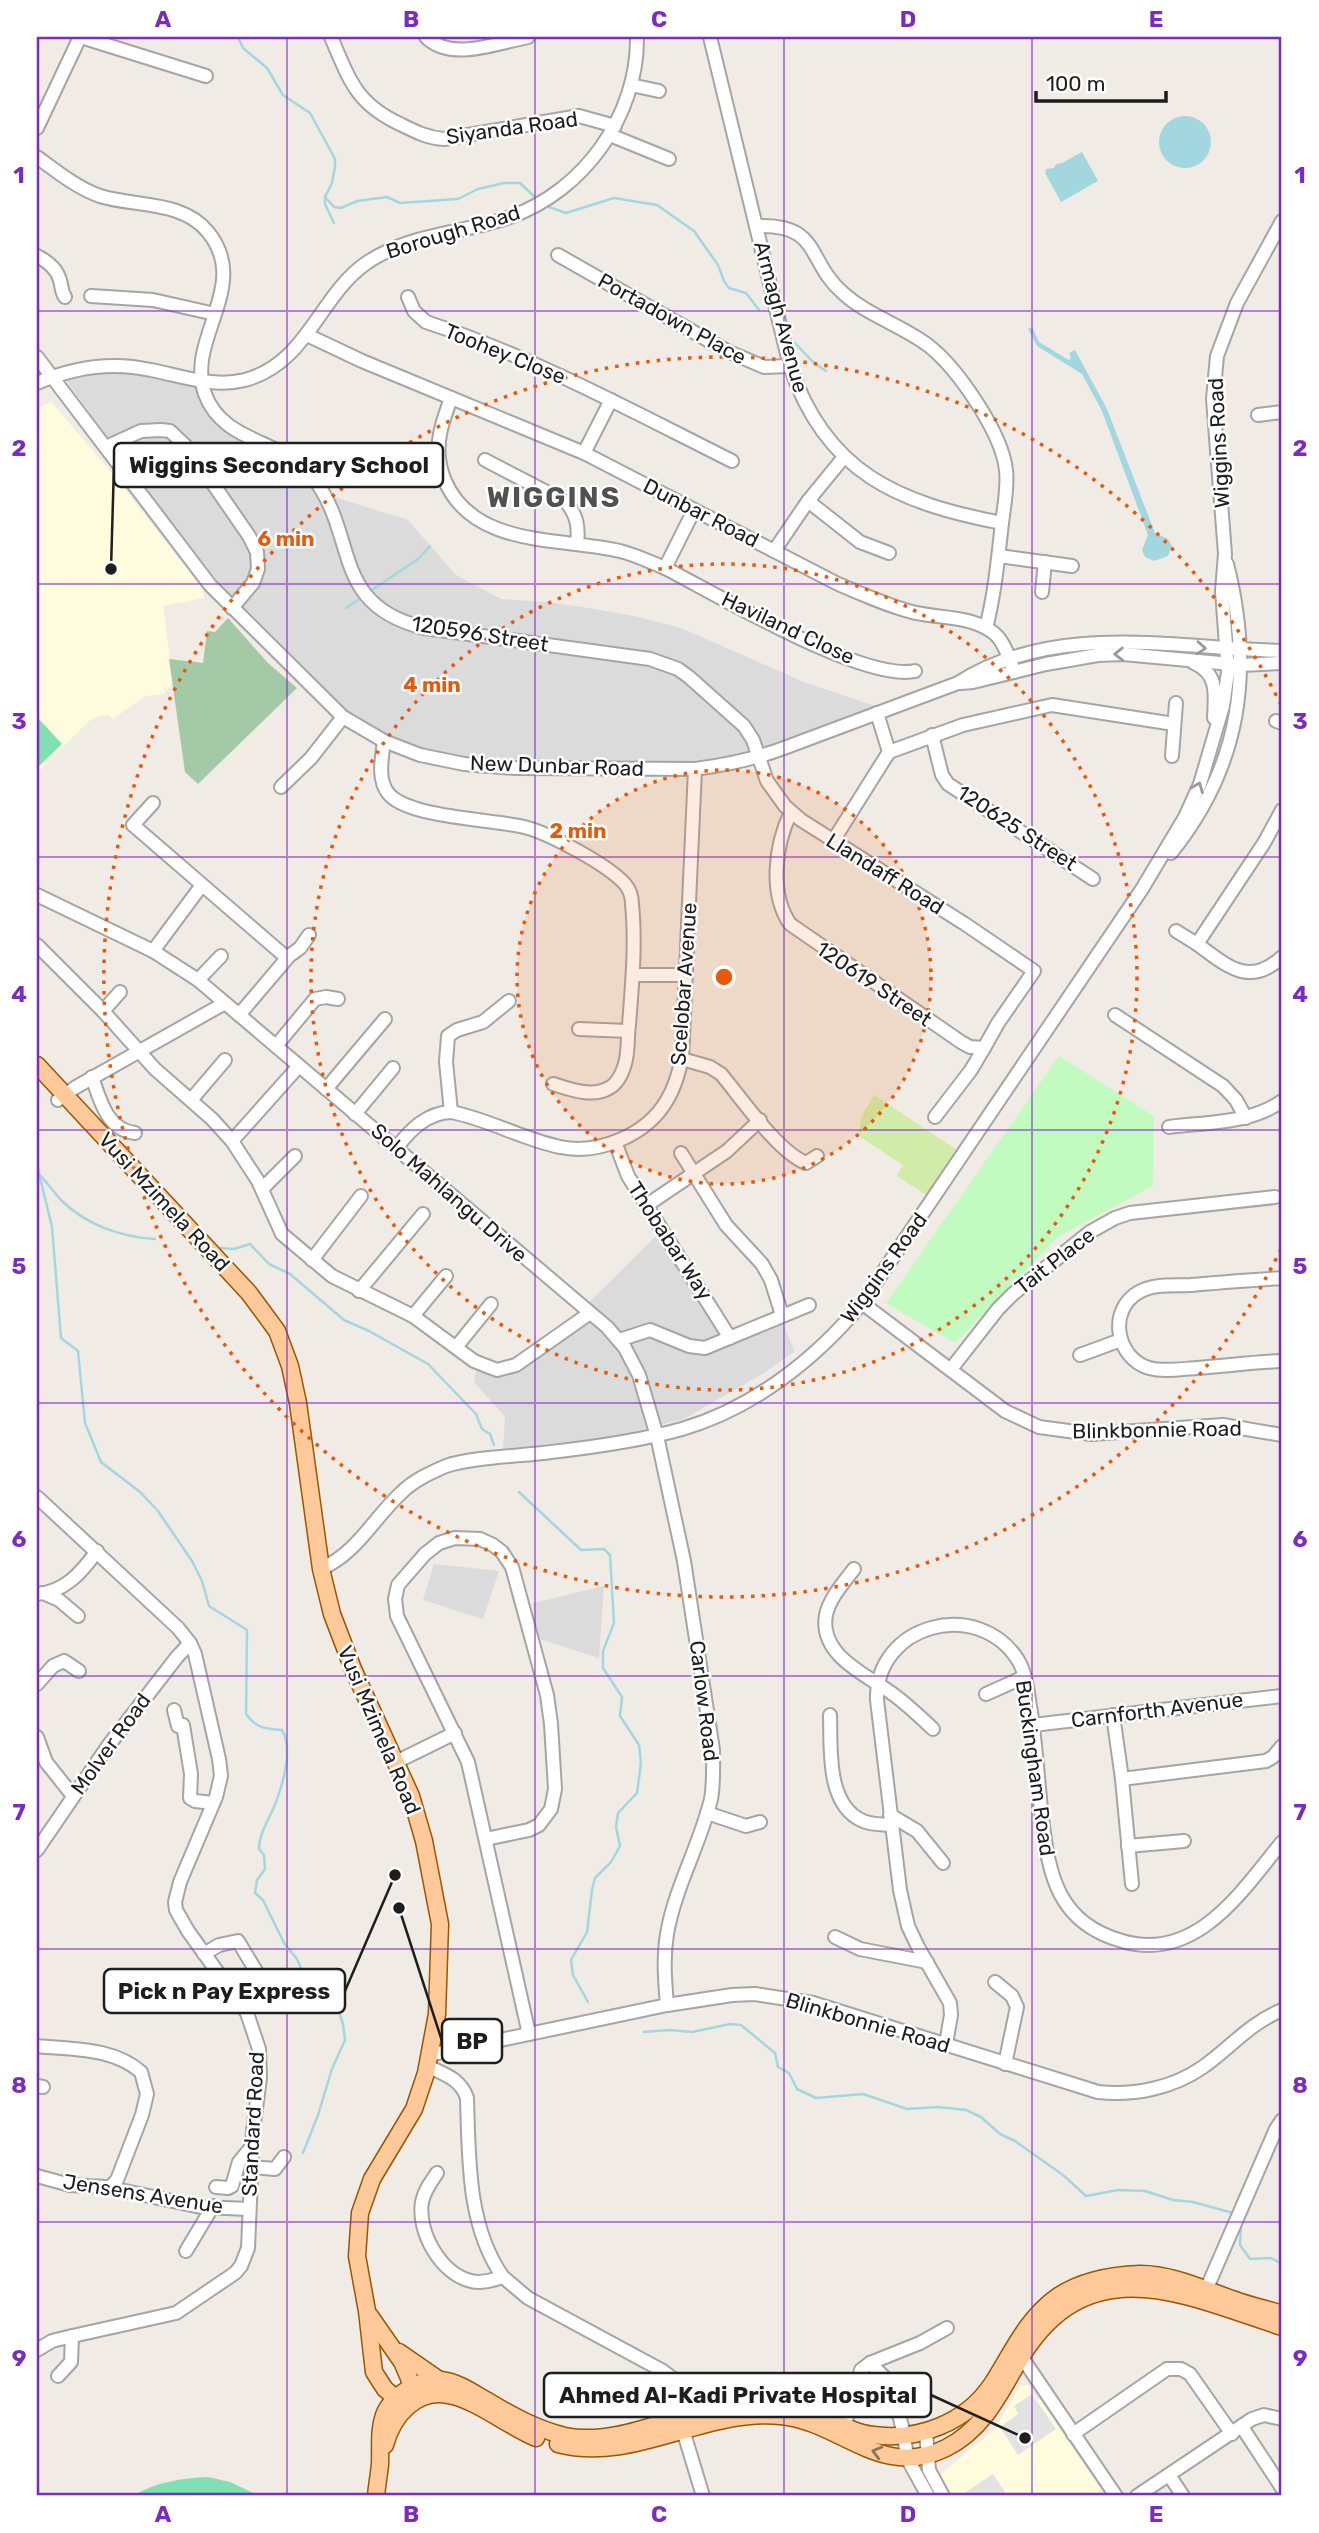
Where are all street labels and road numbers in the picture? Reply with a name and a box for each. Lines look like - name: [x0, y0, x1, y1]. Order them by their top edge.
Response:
- street label: Siyanda Road: [445, 106, 579, 149]
- street label: Borough Road: [383, 199, 523, 264]
- street label: Armagh Avenue: [749, 238, 814, 395]
- street label: Portadown Place: [594, 267, 751, 370]
- street label: Toohey Close: [441, 318, 569, 389]
- street label: Wiggins Road: [1203, 377, 1234, 509]
- street label: Dunbar Road: [639, 473, 763, 552]
- street label: Haviland Close: [718, 586, 859, 669]
- street label: 120596 Street: [410, 610, 550, 657]
- street label: New Dunbar Road: [470, 750, 644, 781]
- street label: 120625 Street: [953, 780, 1082, 876]
- street label: Llandaff Road: [822, 827, 949, 920]
- street label: Scelobar Avenue: [665, 902, 702, 1066]
- street label: 120619 Street: [812, 936, 937, 1031]
- street label: Solo Mahlangu Drive: [366, 1118, 533, 1267]
- street label: Vusi Mzimela Road: [93, 1127, 235, 1276]
- street label: Thobabar Way: [623, 1177, 718, 1305]
- street label: Wiggins Road: [835, 1208, 932, 1328]
- street label: Tait Place: [1010, 1222, 1099, 1299]
- street label: Blinkbonnie Road: [1072, 1416, 1242, 1443]
- street label: Carlow Road: [685, 1639, 724, 1763]
- street label: Vusi Mzimela Road: [333, 1642, 426, 1818]
- street label: Buckingham Road: [1011, 1678, 1060, 1858]
- street label: Carnforth Avenue: [1069, 1687, 1244, 1732]
- street label: Molver Road: [65, 1688, 156, 1799]
- street label: Blinkbonnie Road: [783, 1987, 953, 2058]
- street label: Standard Road: [236, 2051, 269, 2197]
- street label: Jensens Avenue: [61, 2168, 225, 2219]

